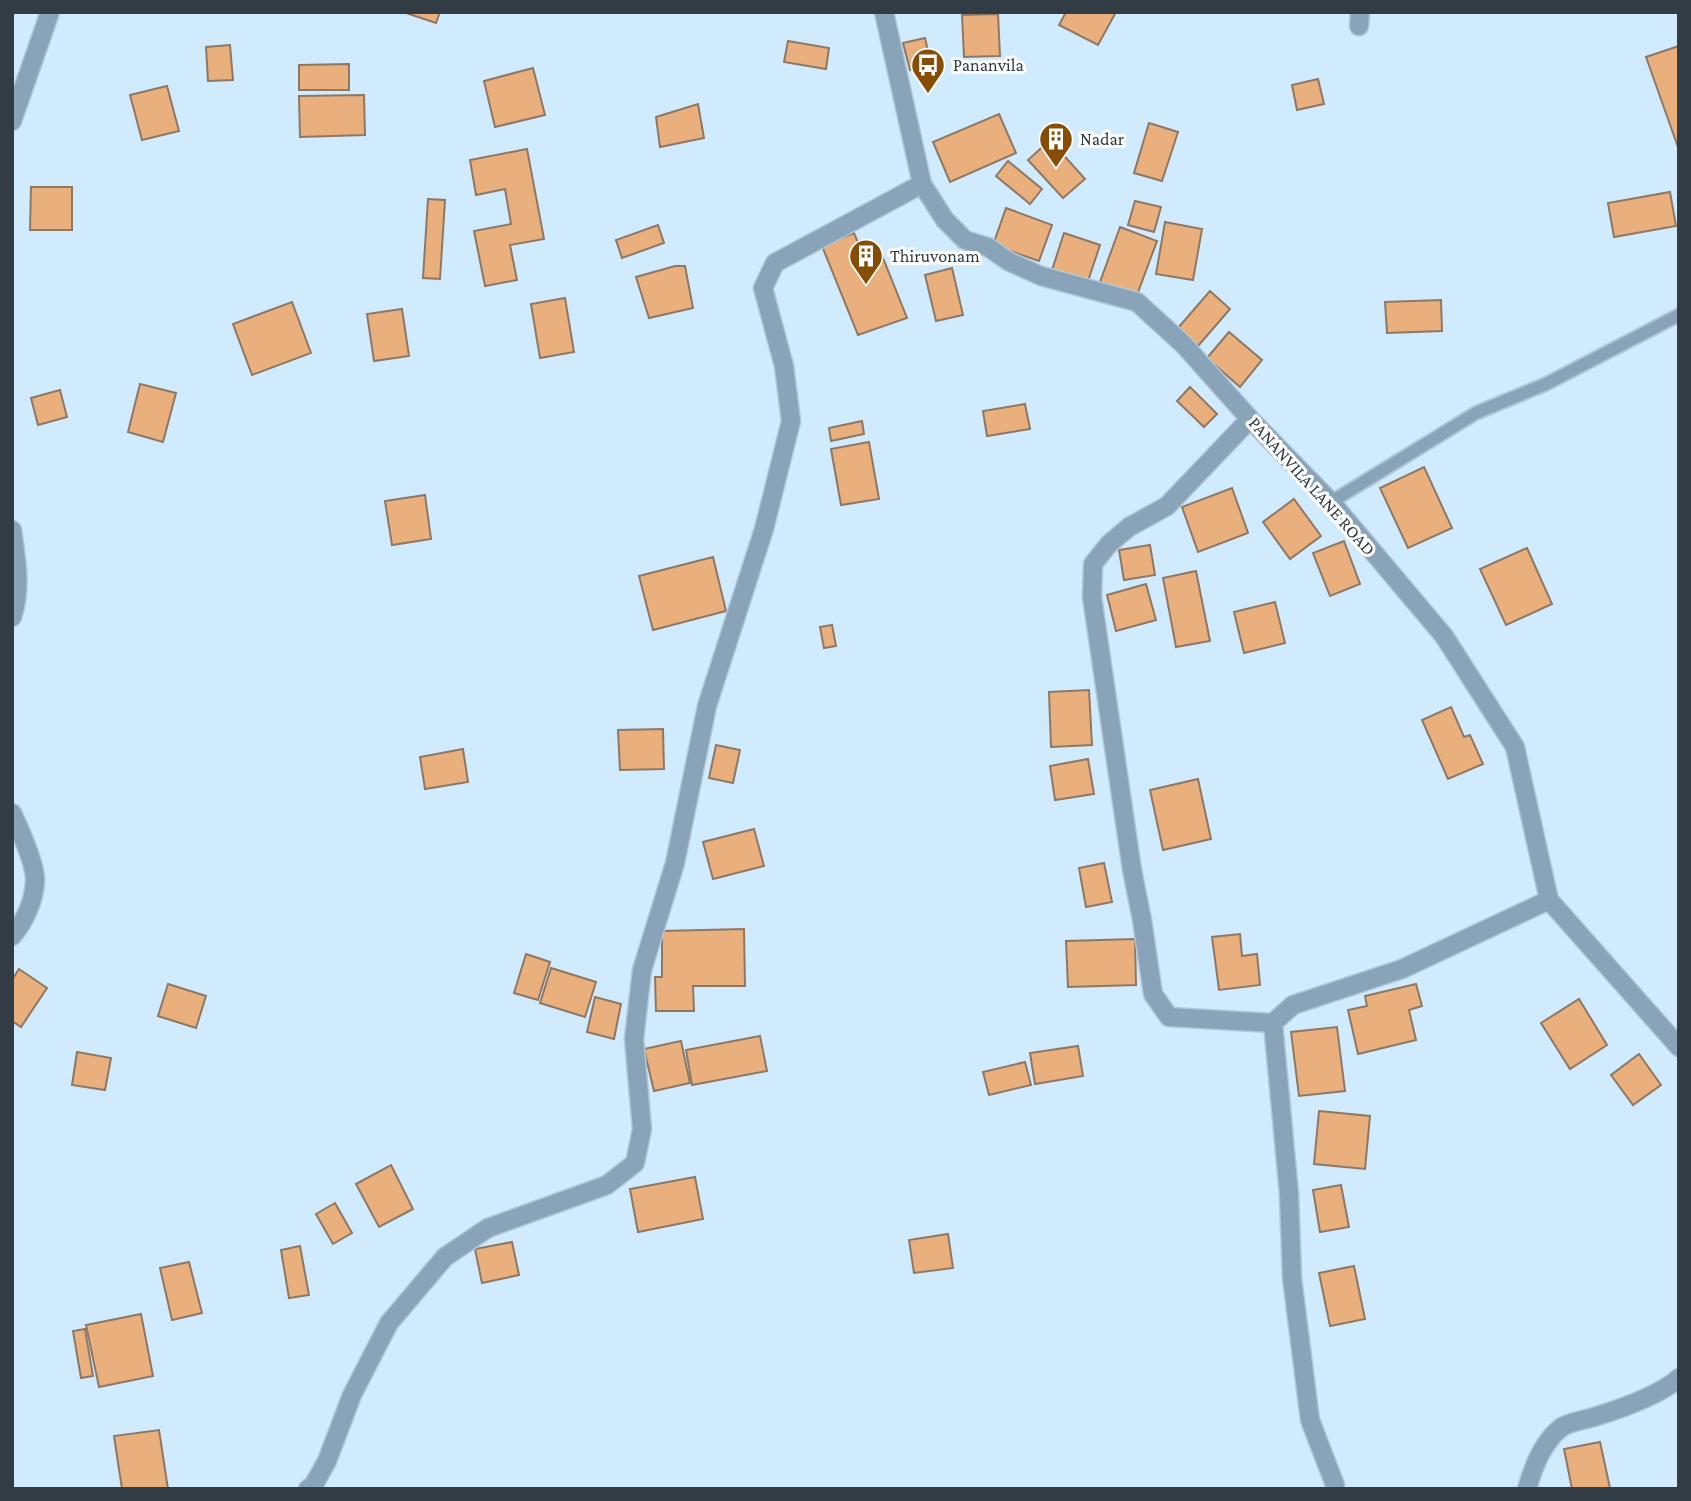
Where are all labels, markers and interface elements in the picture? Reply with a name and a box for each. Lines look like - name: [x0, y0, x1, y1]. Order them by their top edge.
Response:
- bus stop icon: Pananvila: [909, 46, 947, 95]
- place label: Pananvila: [953, 55, 1024, 75]
- building icon: Nadar: [1037, 120, 1075, 169]
- place label: Nadar: [1080, 129, 1125, 149]
- building icon: Thiruvonam: [847, 237, 885, 286]
- place label: Thiruvonam: [890, 246, 980, 266]
- street label: PANANVILA LANE ROAD: [1245, 413, 1379, 559]

